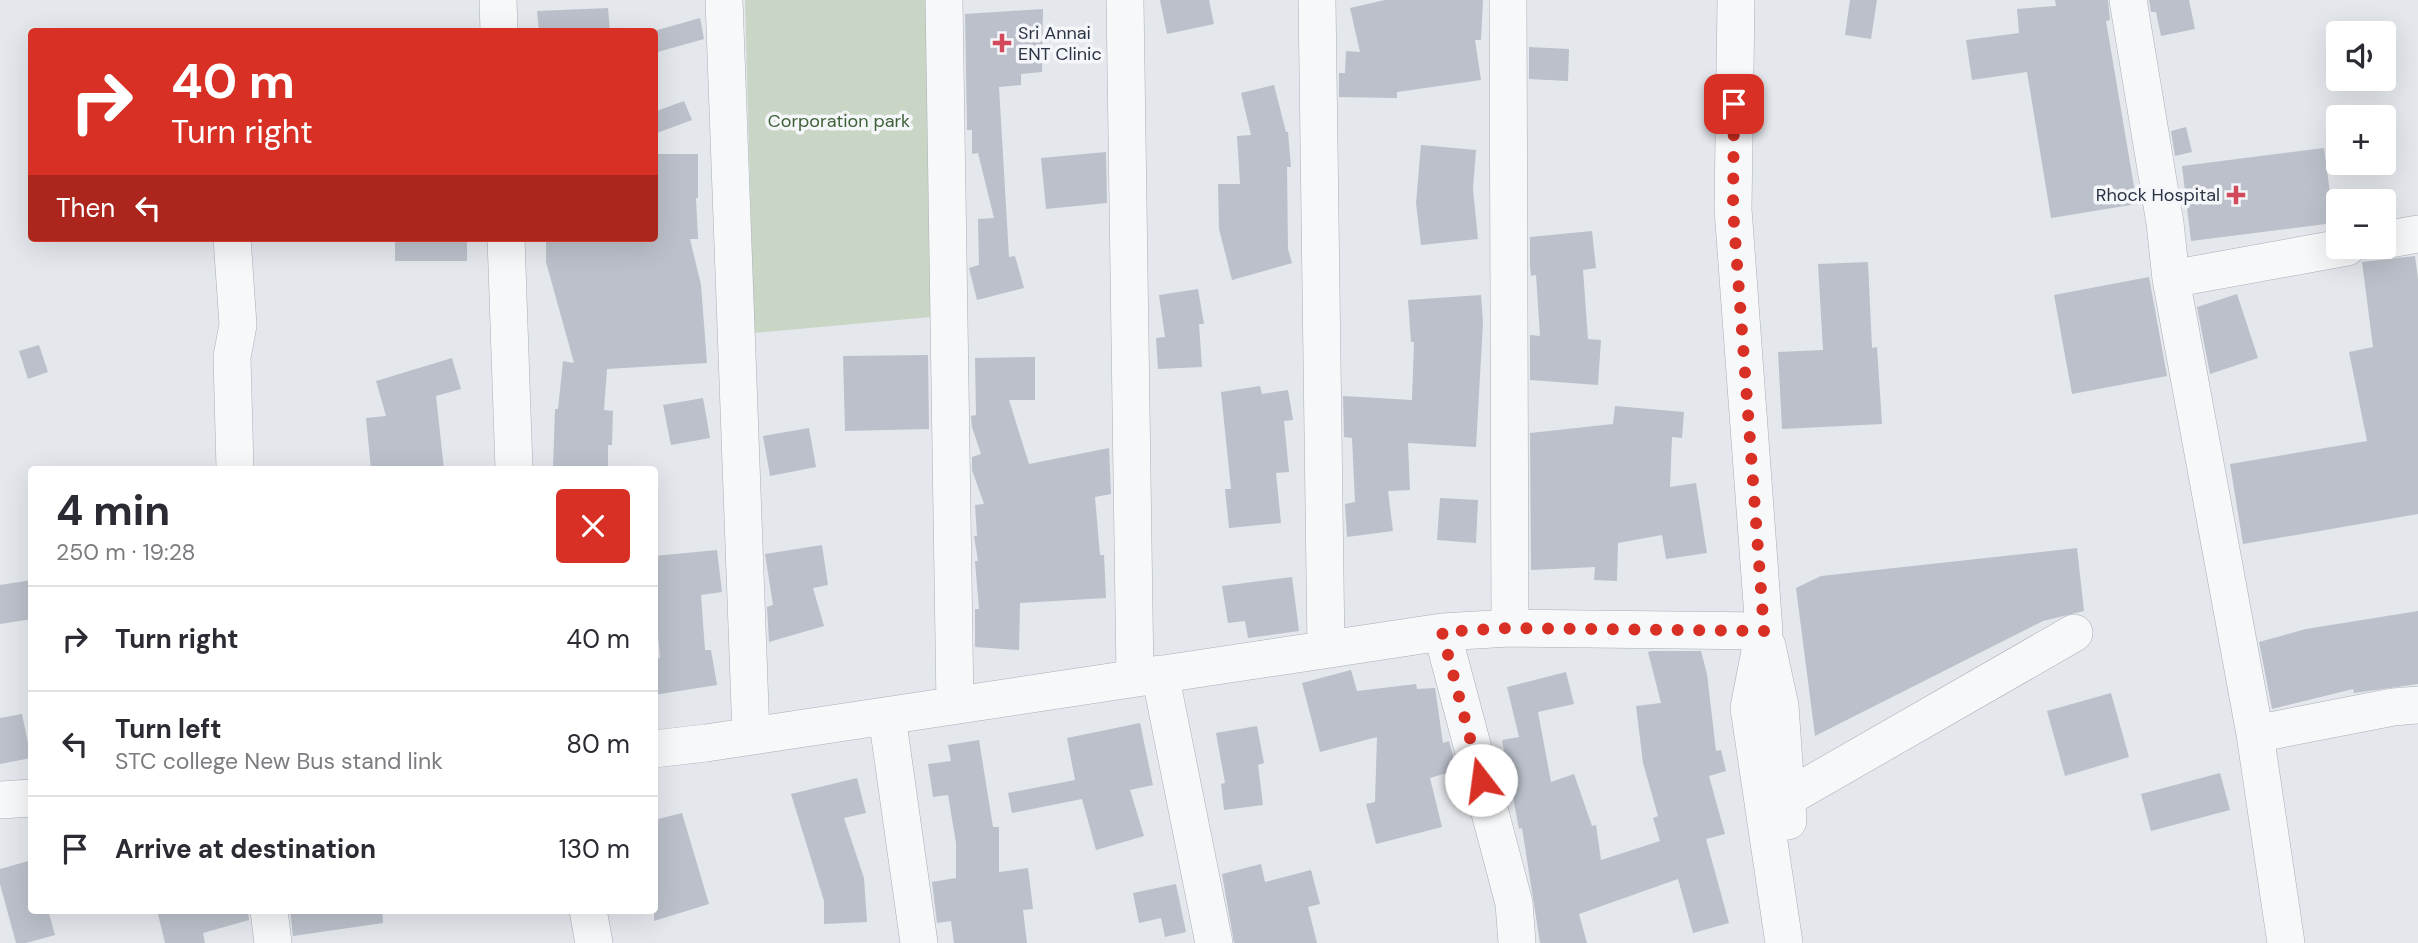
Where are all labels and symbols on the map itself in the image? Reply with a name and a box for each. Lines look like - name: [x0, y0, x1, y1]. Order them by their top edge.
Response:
- place label: Sri Annai ENT Clinic: [1018, 21, 1102, 66]
- marker: Sri Annai ENT Clinic: [992, 33, 1012, 53]
- pin: [1704, 74, 1764, 134]
- park label: Corporation park: [768, 109, 910, 133]
- place label: Rhock Hospital: [2096, 183, 2220, 207]
- marker: Rhock Hospital: [2226, 185, 2246, 205]
- position arrow: [1444, 743, 1518, 817]

